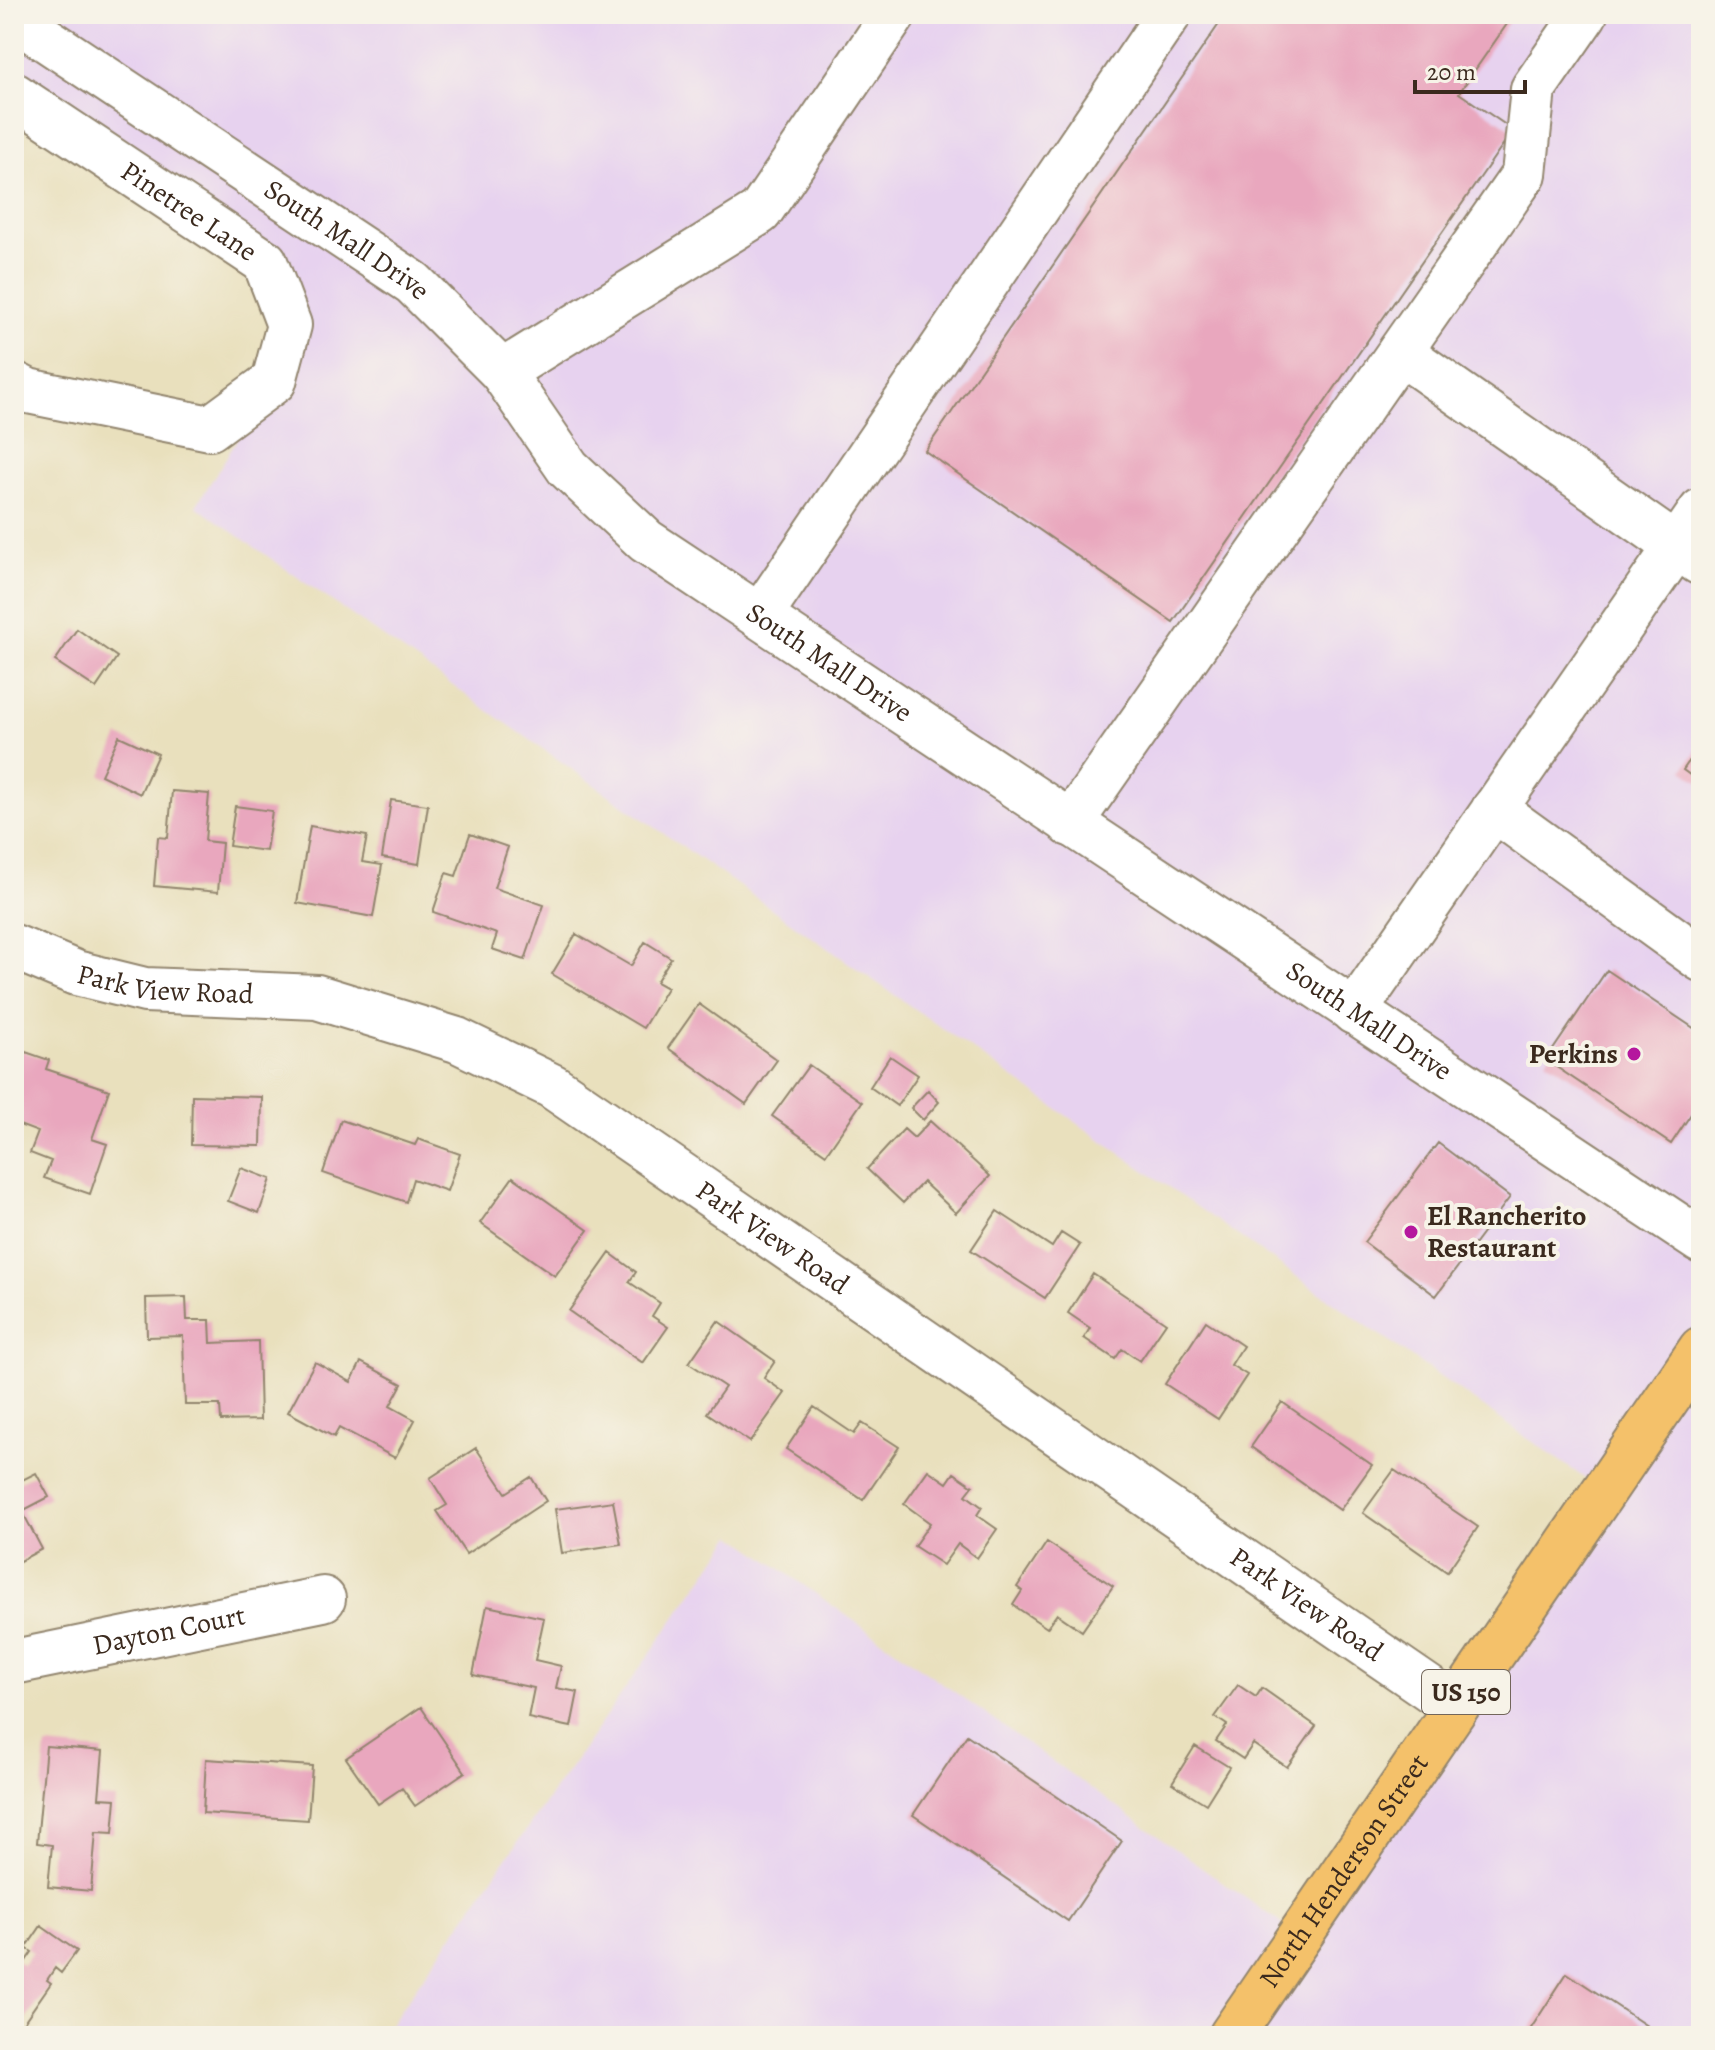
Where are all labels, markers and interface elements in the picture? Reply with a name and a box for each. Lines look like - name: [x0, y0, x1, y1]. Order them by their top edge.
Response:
- scale bar: [1415, 44, 1525, 94]
- text: 20 m: [1427, 56, 1476, 88]
- street label: Pinetree Lane: [113, 152, 265, 270]
- street label: South Mall Drive: [257, 170, 438, 308]
- street label: South Mall Drive: [739, 594, 920, 731]
- street label: South Mall Drive: [1279, 952, 1460, 1090]
- street label: Park View Road: [73, 955, 255, 1013]
- place label: Perkins: [1529, 1035, 1618, 1073]
- marker: Perkins: [1625, 1045, 1643, 1063]
- street label: Park View Road: [688, 1171, 858, 1304]
- place label: El Rancherito Restaurant: [1427, 1197, 1586, 1267]
- marker: El Rancherito Restaurant: [1402, 1223, 1420, 1241]
- street label: Park View Road: [1222, 1538, 1392, 1671]
- street label: Dayton Court: [89, 1596, 248, 1665]
- road number: US 150: [1422, 1670, 1510, 1714]
- street label: North Henderson Street: [1250, 1746, 1437, 1995]

